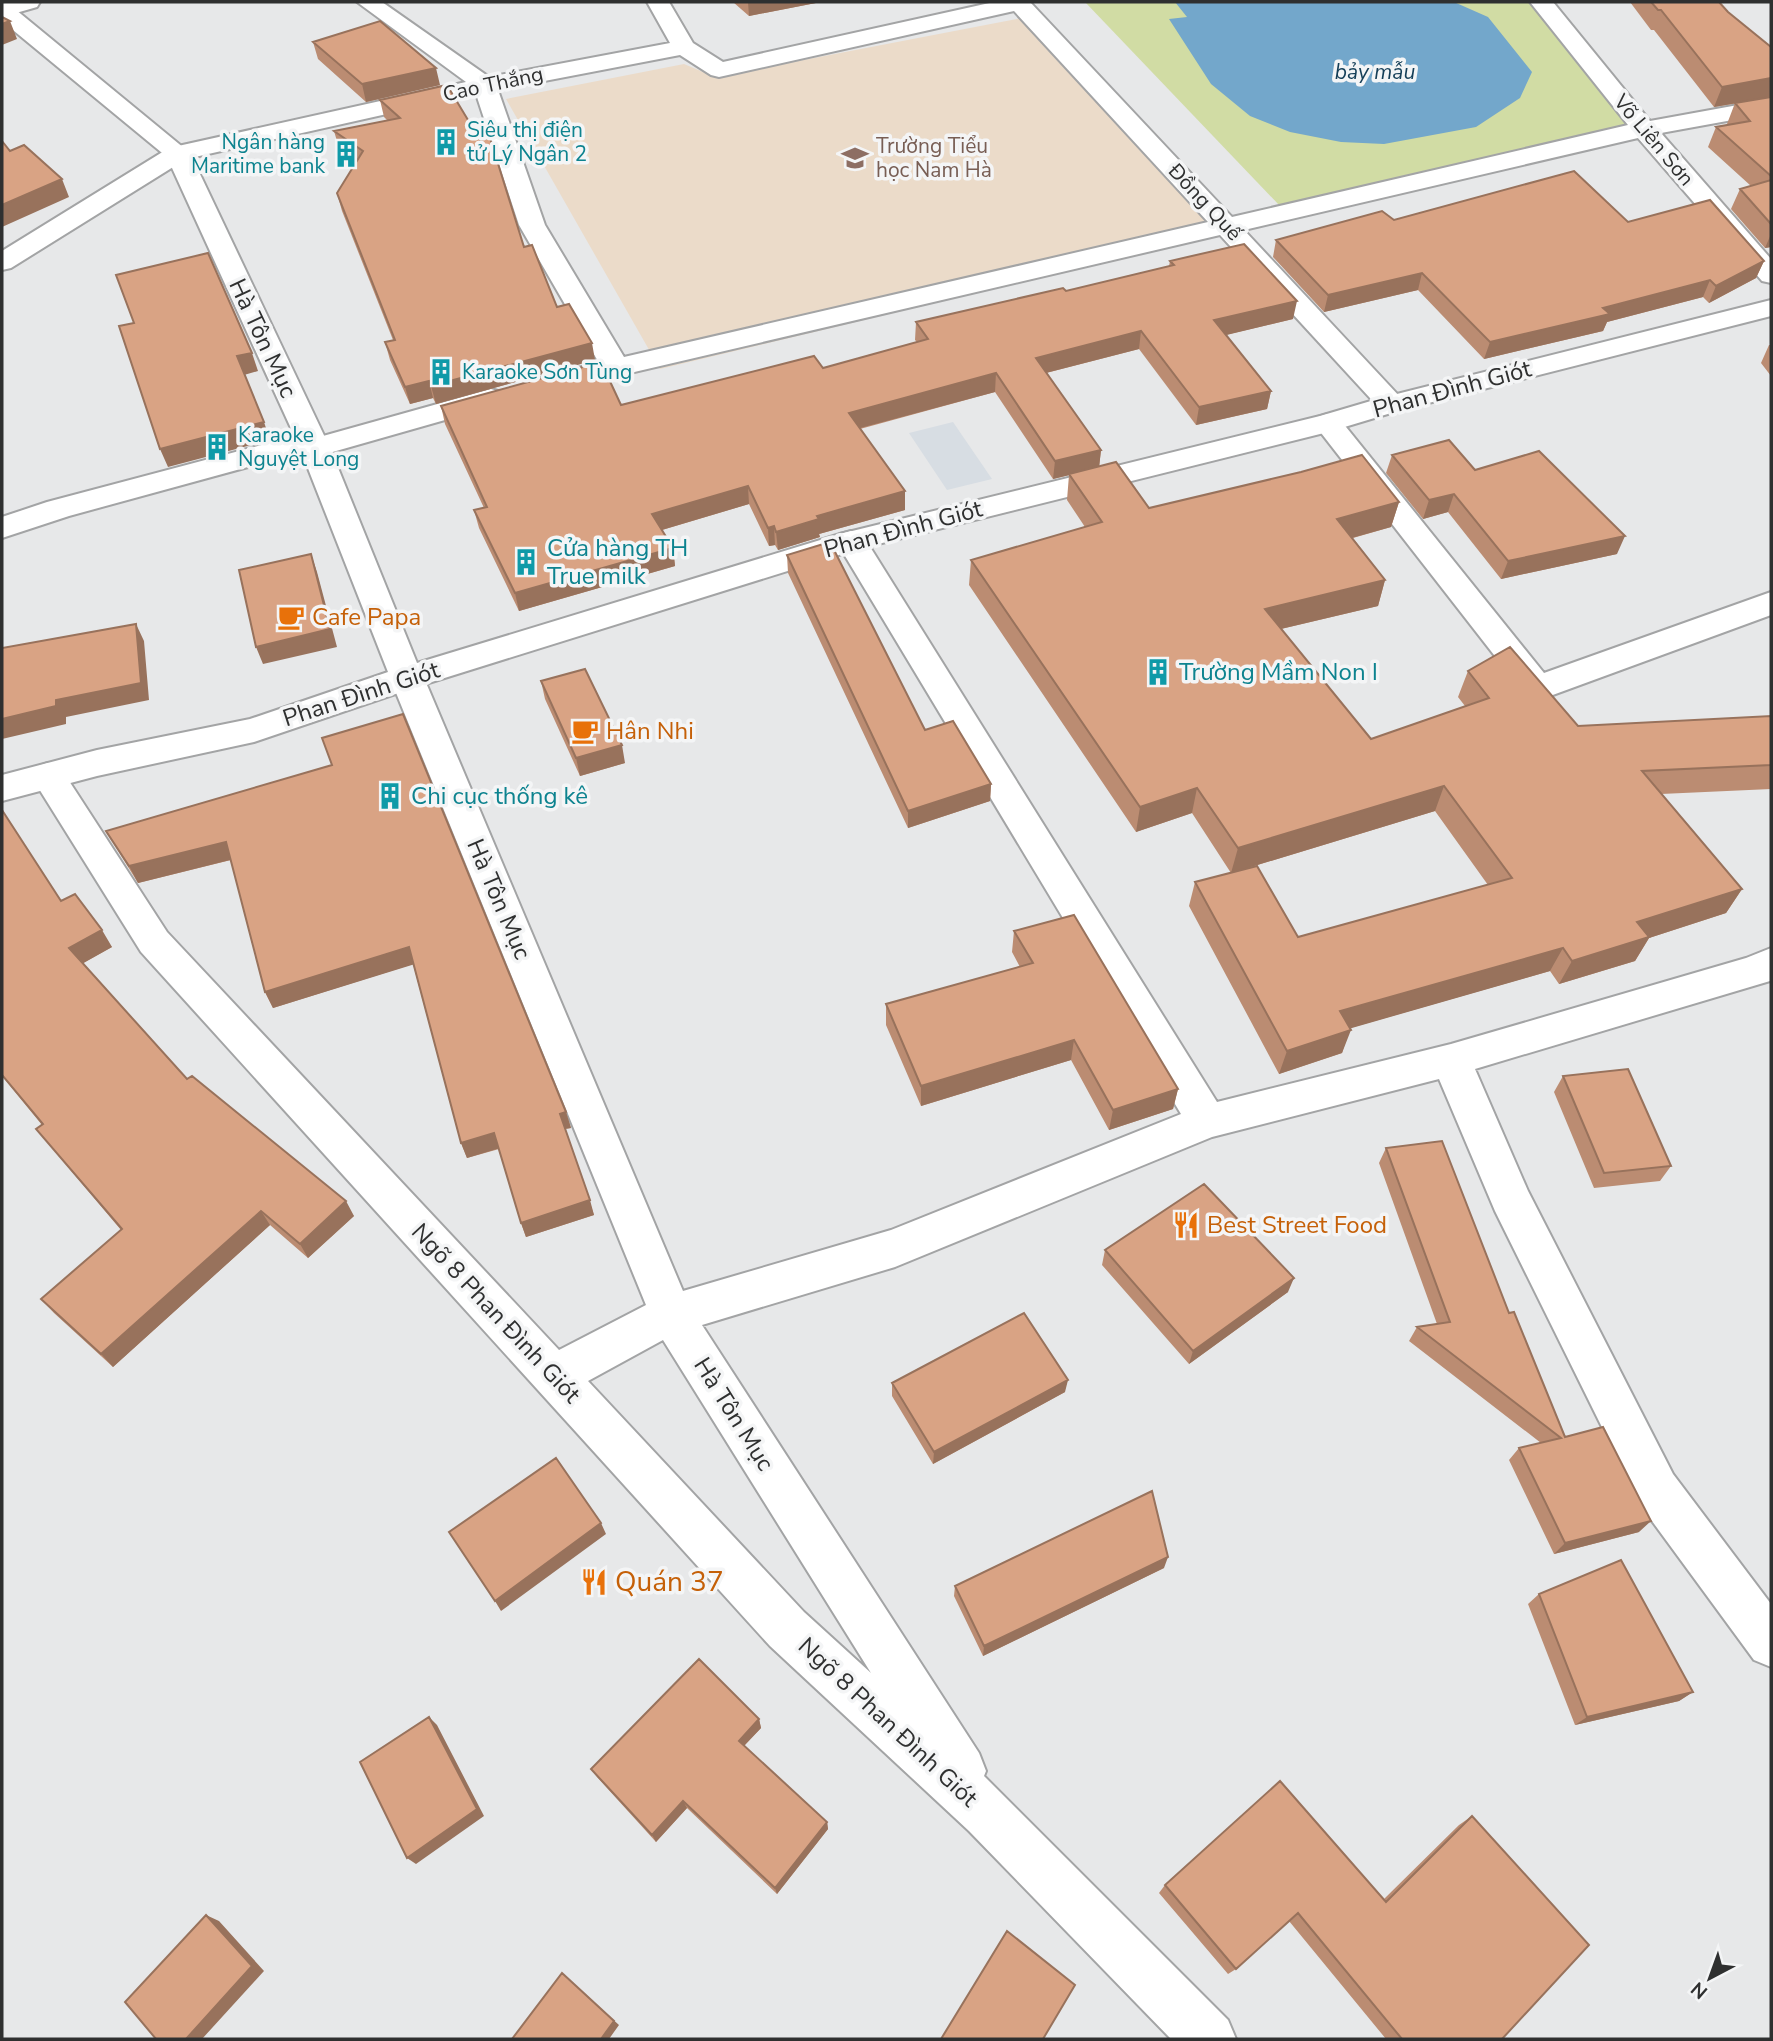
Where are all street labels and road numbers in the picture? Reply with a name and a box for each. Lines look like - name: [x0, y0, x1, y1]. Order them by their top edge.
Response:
- street label: Cao Thắng: [440, 60, 546, 108]
- street label: Võ Liên Sơn: [1607, 87, 1701, 192]
- street label: Đồng Quế: [1161, 157, 1249, 247]
- street label: Hà Tôn Mục: [221, 273, 305, 403]
- street label: Phan Đình Giót: [1369, 352, 1535, 426]
- street label: Phan Đình Giót: [820, 492, 986, 566]
- street label: Phan Đình Giót: [279, 653, 444, 734]
- street label: Hà Tôn Mục: [459, 834, 539, 964]
- street label: Ngõ 8 Phan Đình Giót: [404, 1216, 588, 1410]
- street label: Hà Tôn Mục: [687, 1351, 781, 1477]
- street label: Ngõ 8 Phan Đình Giót: [791, 1630, 985, 1814]

